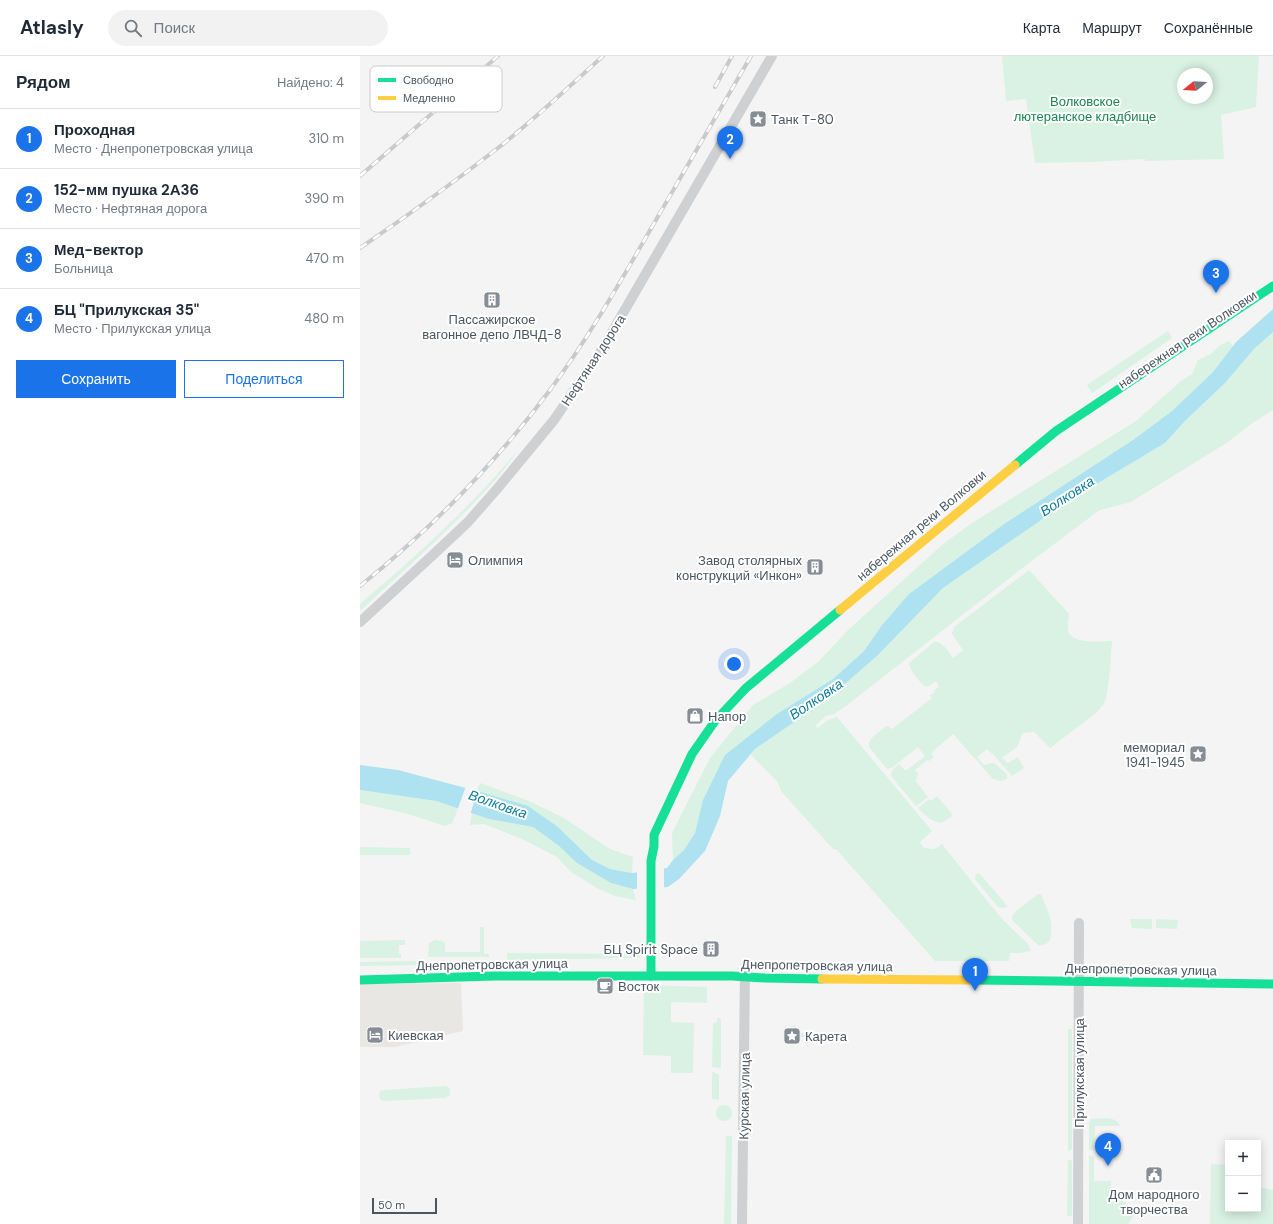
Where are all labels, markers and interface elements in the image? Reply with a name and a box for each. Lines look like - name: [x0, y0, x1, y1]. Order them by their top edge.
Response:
- search box: [108, 10, 388, 46]
- text: Atlasly: [20, 15, 84, 40]
- icon: search: [122, 17, 144, 39]
- text: Поиск: [154, 18, 195, 38]
- text: Карта: [1023, 19, 1060, 37]
- text: Маршрут: [1082, 19, 1142, 37]
- text: Сохранённые: [1164, 19, 1253, 37]
- legend: [370, 66, 502, 112]
- north arrow: [1177, 68, 1213, 104]
- text: Рядом: [16, 71, 71, 93]
- text: Свободно: [403, 73, 454, 87]
- text: Найдено: 4: [277, 74, 344, 91]
- text: Медленно: [403, 91, 455, 105]
- park label: Волковское лютеранское кладбище: [1014, 93, 1156, 125]
- place icon: Танк Т-80: [748, 109, 768, 129]
- place label: Танк Т-80: [771, 111, 834, 128]
- text: Проходная: [54, 120, 135, 140]
- pin: 2: [717, 126, 743, 159]
- text: 1: [27, 130, 31, 147]
- text: 310 m: [309, 130, 344, 147]
- text: Место · Днепропетровская улица: [54, 140, 253, 157]
- text: 152-мм пушка 2А36: [54, 180, 199, 200]
- text: 2: [25, 190, 33, 207]
- text: 390 m: [305, 190, 344, 207]
- text: Место · Нефтяная дорога: [54, 200, 207, 217]
- text: Мед-вектор: [54, 240, 143, 260]
- text: 3: [25, 250, 33, 267]
- text: 470 m: [305, 250, 344, 267]
- text: Больница: [54, 260, 113, 277]
- pin: 3: [1203, 260, 1229, 293]
- street label: набережная реки Волковки: [1115, 287, 1260, 392]
- building icon: Пассажирское вагонное депо ЛВЧД-8: [482, 290, 502, 310]
- text: БЦ "Прилукская 35": [54, 300, 199, 320]
- text: 4: [25, 310, 33, 327]
- text: 480 m: [304, 310, 344, 327]
- place label: Пассажирское вагонное депо ЛВЧД-8: [422, 311, 562, 343]
- street label: Нефтяная дорога: [557, 311, 630, 409]
- text: Место · Прилукская улица: [54, 320, 211, 337]
- button: Сохранить: [16, 360, 176, 398]
- button: Поделиться: [184, 360, 344, 398]
- street label: набережная реки Волковки: [853, 466, 990, 585]
- water label: Волковка: [1037, 472, 1098, 520]
- hotel icon: Олимпия: [445, 550, 465, 570]
- place label: Олимпия: [468, 552, 523, 569]
- place label: Завод столярных конструкций «Инкон»: [676, 552, 802, 584]
- building icon: Завод столярных конструкций «Инкон»: [805, 557, 825, 577]
- your location: [724, 654, 744, 674]
- water label: Волковка: [786, 674, 846, 723]
- shop icon: Напор: [685, 706, 705, 726]
- place label: Напор: [708, 708, 746, 725]
- place label: мемориал 1941-1945: [1123, 739, 1185, 771]
- place icon: мемориал 1941-1945: [1188, 744, 1208, 764]
- water label: Волковка: [466, 786, 530, 822]
- building icon: БЦ Spirit Space: [701, 939, 721, 959]
- place label: БЦ Spirit Space: [604, 941, 698, 958]
- street label: Днепропетровская улица: [416, 955, 569, 974]
- street label: Днепропетровская улица: [741, 956, 894, 975]
- pin: 1: [962, 958, 988, 991]
- street label: Днепропетровская улица: [1065, 960, 1218, 979]
- cafe icon: Восток: [595, 976, 615, 996]
- place label: Восток: [618, 978, 659, 995]
- street label: Прилукская улица: [1071, 1017, 1088, 1128]
- hotel icon: Киевская: [365, 1025, 385, 1045]
- place icon: Карета: [782, 1026, 802, 1046]
- place label: Киевская: [388, 1027, 444, 1044]
- place label: Карета: [805, 1028, 848, 1045]
- street label: Курская улица: [735, 1052, 754, 1140]
- pin: 4: [1095, 1133, 1121, 1166]
- map controls: [1225, 1140, 1261, 1212]
- button: +: [1225, 1140, 1261, 1176]
- public building icon: Дом народного творчества: [1144, 1165, 1164, 1185]
- button: −: [1225, 1176, 1261, 1212]
- place label: Дом народного творчества: [1109, 1186, 1199, 1218]
- scale bar: [372, 1196, 437, 1215]
- text: 50 m: [378, 1198, 405, 1212]

